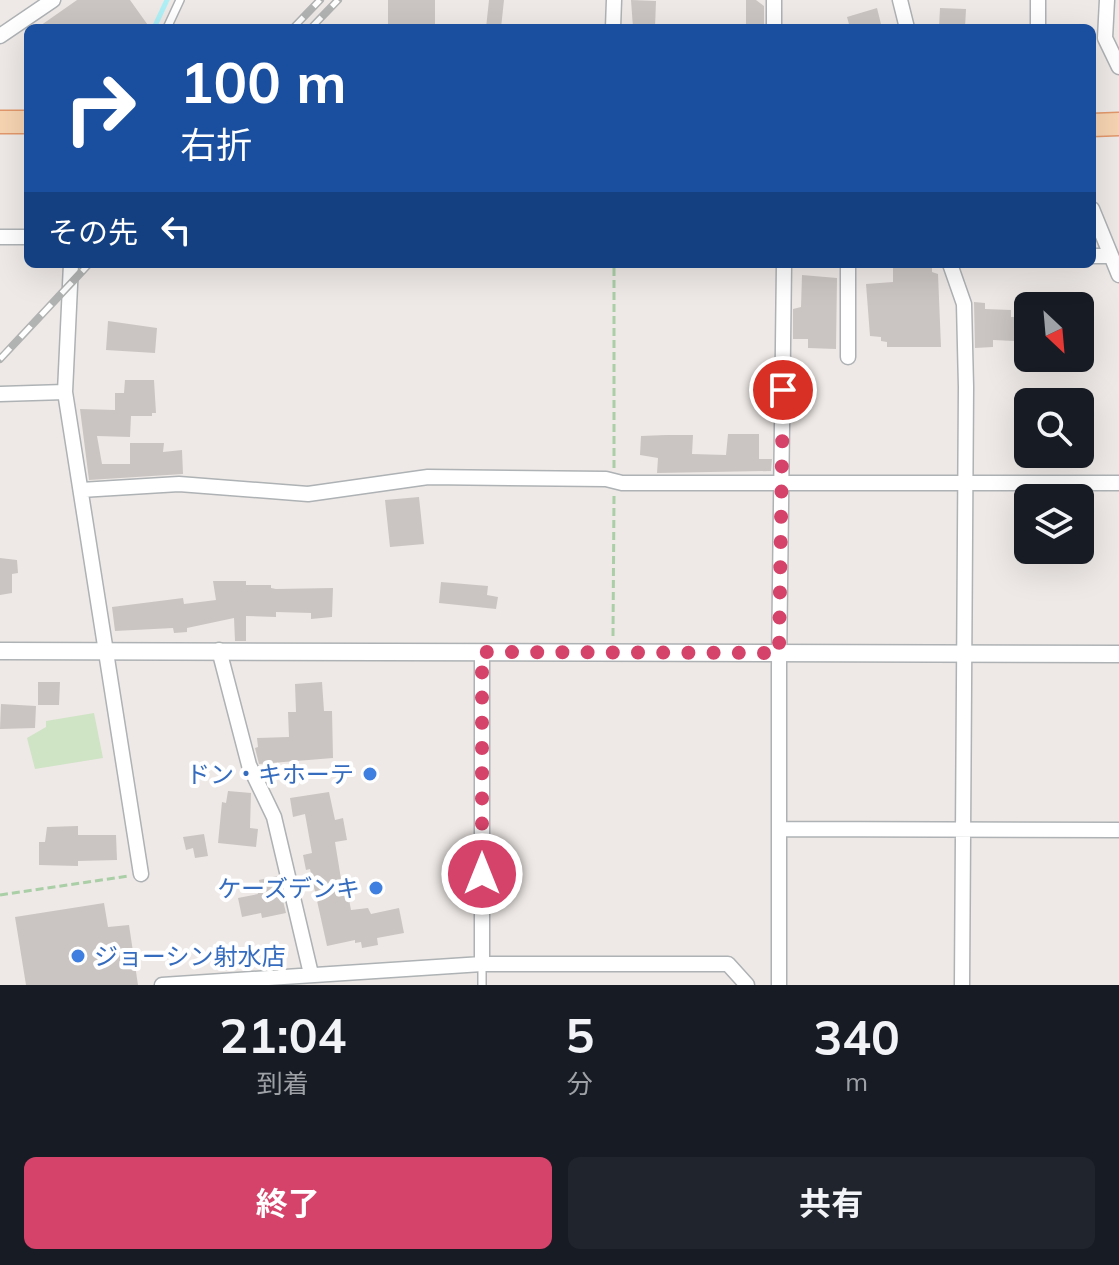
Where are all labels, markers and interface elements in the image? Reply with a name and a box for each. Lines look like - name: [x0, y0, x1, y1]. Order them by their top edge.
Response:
- text: 100 m: [180, 47, 347, 117]
- icon: right: [48, 56, 152, 160]
- text: 右折: [180, 122, 252, 167]
- icon: left: [154, 208, 198, 252]
- text: その先: [48, 213, 138, 251]
- north arrow: [1014, 292, 1094, 372]
- map controls: [1014, 292, 1094, 564]
- pin: [749, 356, 817, 424]
- icon: arrive: [761, 368, 805, 412]
- button: search: [1014, 388, 1094, 468]
- button: layers: [1014, 484, 1094, 564]
- place label: ドン・キホーテ: [186, 759, 354, 789]
- marker: ドン・キホーテ: [361, 765, 379, 783]
- position arrow: [440, 832, 524, 916]
- place label: ケーズデンキ: [217, 873, 360, 903]
- marker: ケーズデンキ: [367, 879, 385, 897]
- place label: ジョーシン射水店: [94, 941, 286, 971]
- marker: ジョーシン射水店: [69, 947, 87, 965]
- text: 21:04: [219, 1005, 346, 1065]
- text: 5: [565, 1005, 594, 1065]
- text: 340: [813, 1007, 900, 1067]
- text: m: [845, 1065, 868, 1098]
- text: 到着: [257, 1067, 309, 1100]
- text: 分: [567, 1067, 593, 1100]
- button: 終了: [24, 1157, 552, 1249]
- button: 共有: [568, 1157, 1095, 1249]

